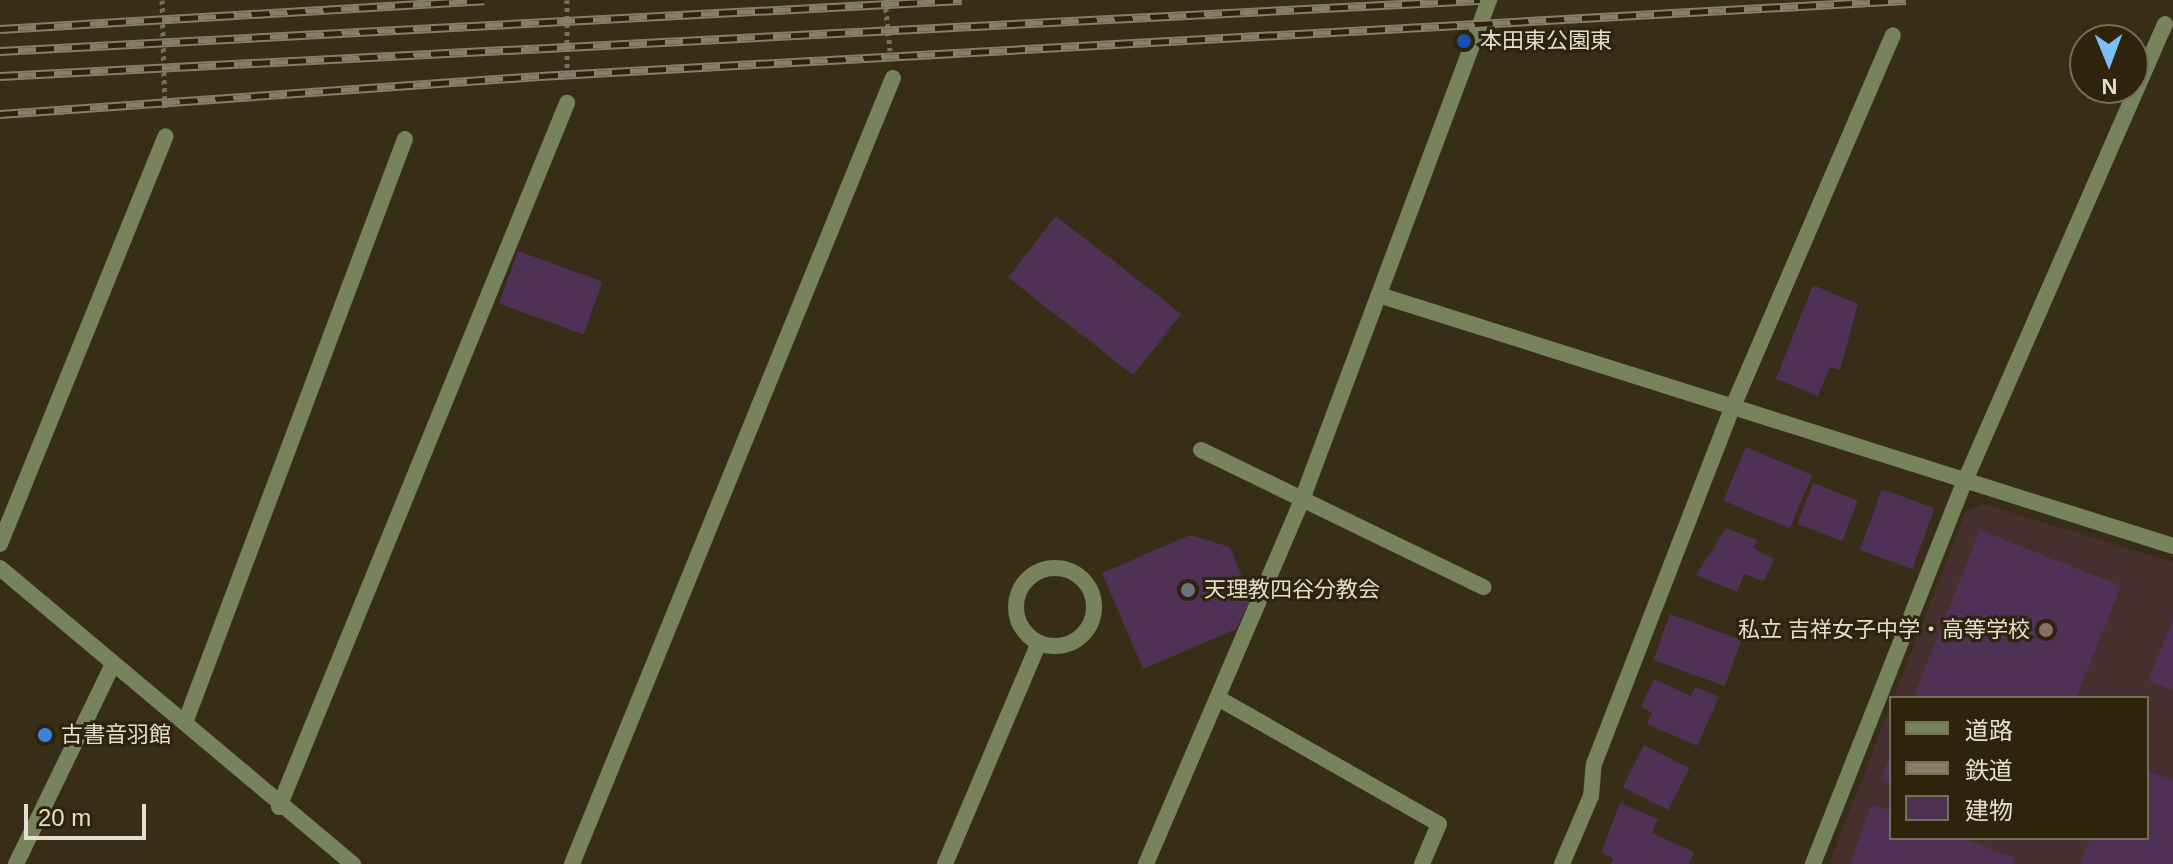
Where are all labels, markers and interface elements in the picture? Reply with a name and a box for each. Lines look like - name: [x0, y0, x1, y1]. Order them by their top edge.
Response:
- north arrow: [2069, 24, 2149, 104]
- place label: 本田東公園東: [1480, 28, 1612, 54]
- marker: 本田東公園東: [1455, 32, 1473, 50]
- text: N: [2101, 74, 2118, 99]
- place label: 天理教四谷分教会: [1204, 577, 1380, 603]
- marker: 天理教四谷分教会: [1179, 581, 1197, 599]
- place label: 私立 吉祥女子中学・高等学校: [1738, 617, 2030, 643]
- marker: 私立 吉祥女子中学・高等学校: [2037, 621, 2055, 639]
- legend: [1889, 696, 2149, 840]
- text: 道路: [1965, 717, 2013, 744]
- place label: 古書音羽館: [61, 722, 171, 748]
- marker: 古書音羽館: [36, 726, 54, 744]
- text: 鉄道: [1965, 757, 2013, 784]
- scale bar: [28, 788, 150, 838]
- text: 建物: [1965, 797, 2013, 824]
- text: 20 m: [38, 804, 91, 831]

